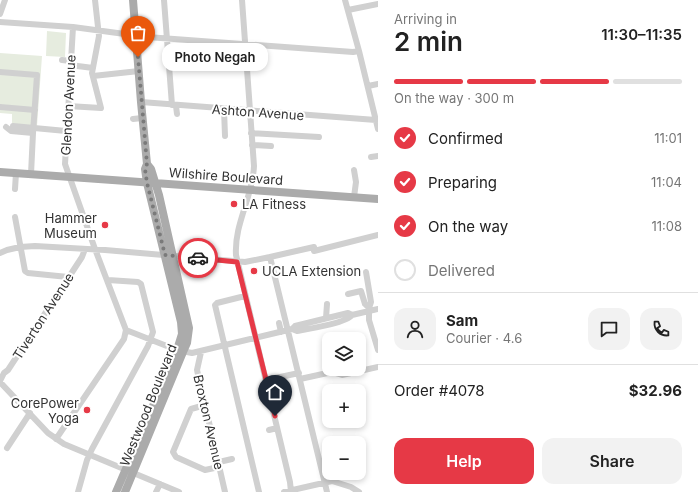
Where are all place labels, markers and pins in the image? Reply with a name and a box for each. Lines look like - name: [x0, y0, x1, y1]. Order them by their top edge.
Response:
- pin: [121, 16, 155, 57]
- callout: Photo Negah: [162, 43, 268, 71]
- place label: LA Fitness: [242, 196, 306, 212]
- marker: LA Fitness: [229, 199, 239, 209]
- place label: Hammer Museum: [44, 210, 97, 241]
- marker: Hammer Museum: [100, 220, 110, 230]
- place label: UCLA Extension: [262, 263, 361, 279]
- marker: UCLA Extension: [249, 266, 259, 276]
- pin: [258, 375, 292, 416]
- place label: CorePower Yoga: [11, 395, 79, 426]
- marker: CorePower Yoga: [82, 405, 92, 415]

